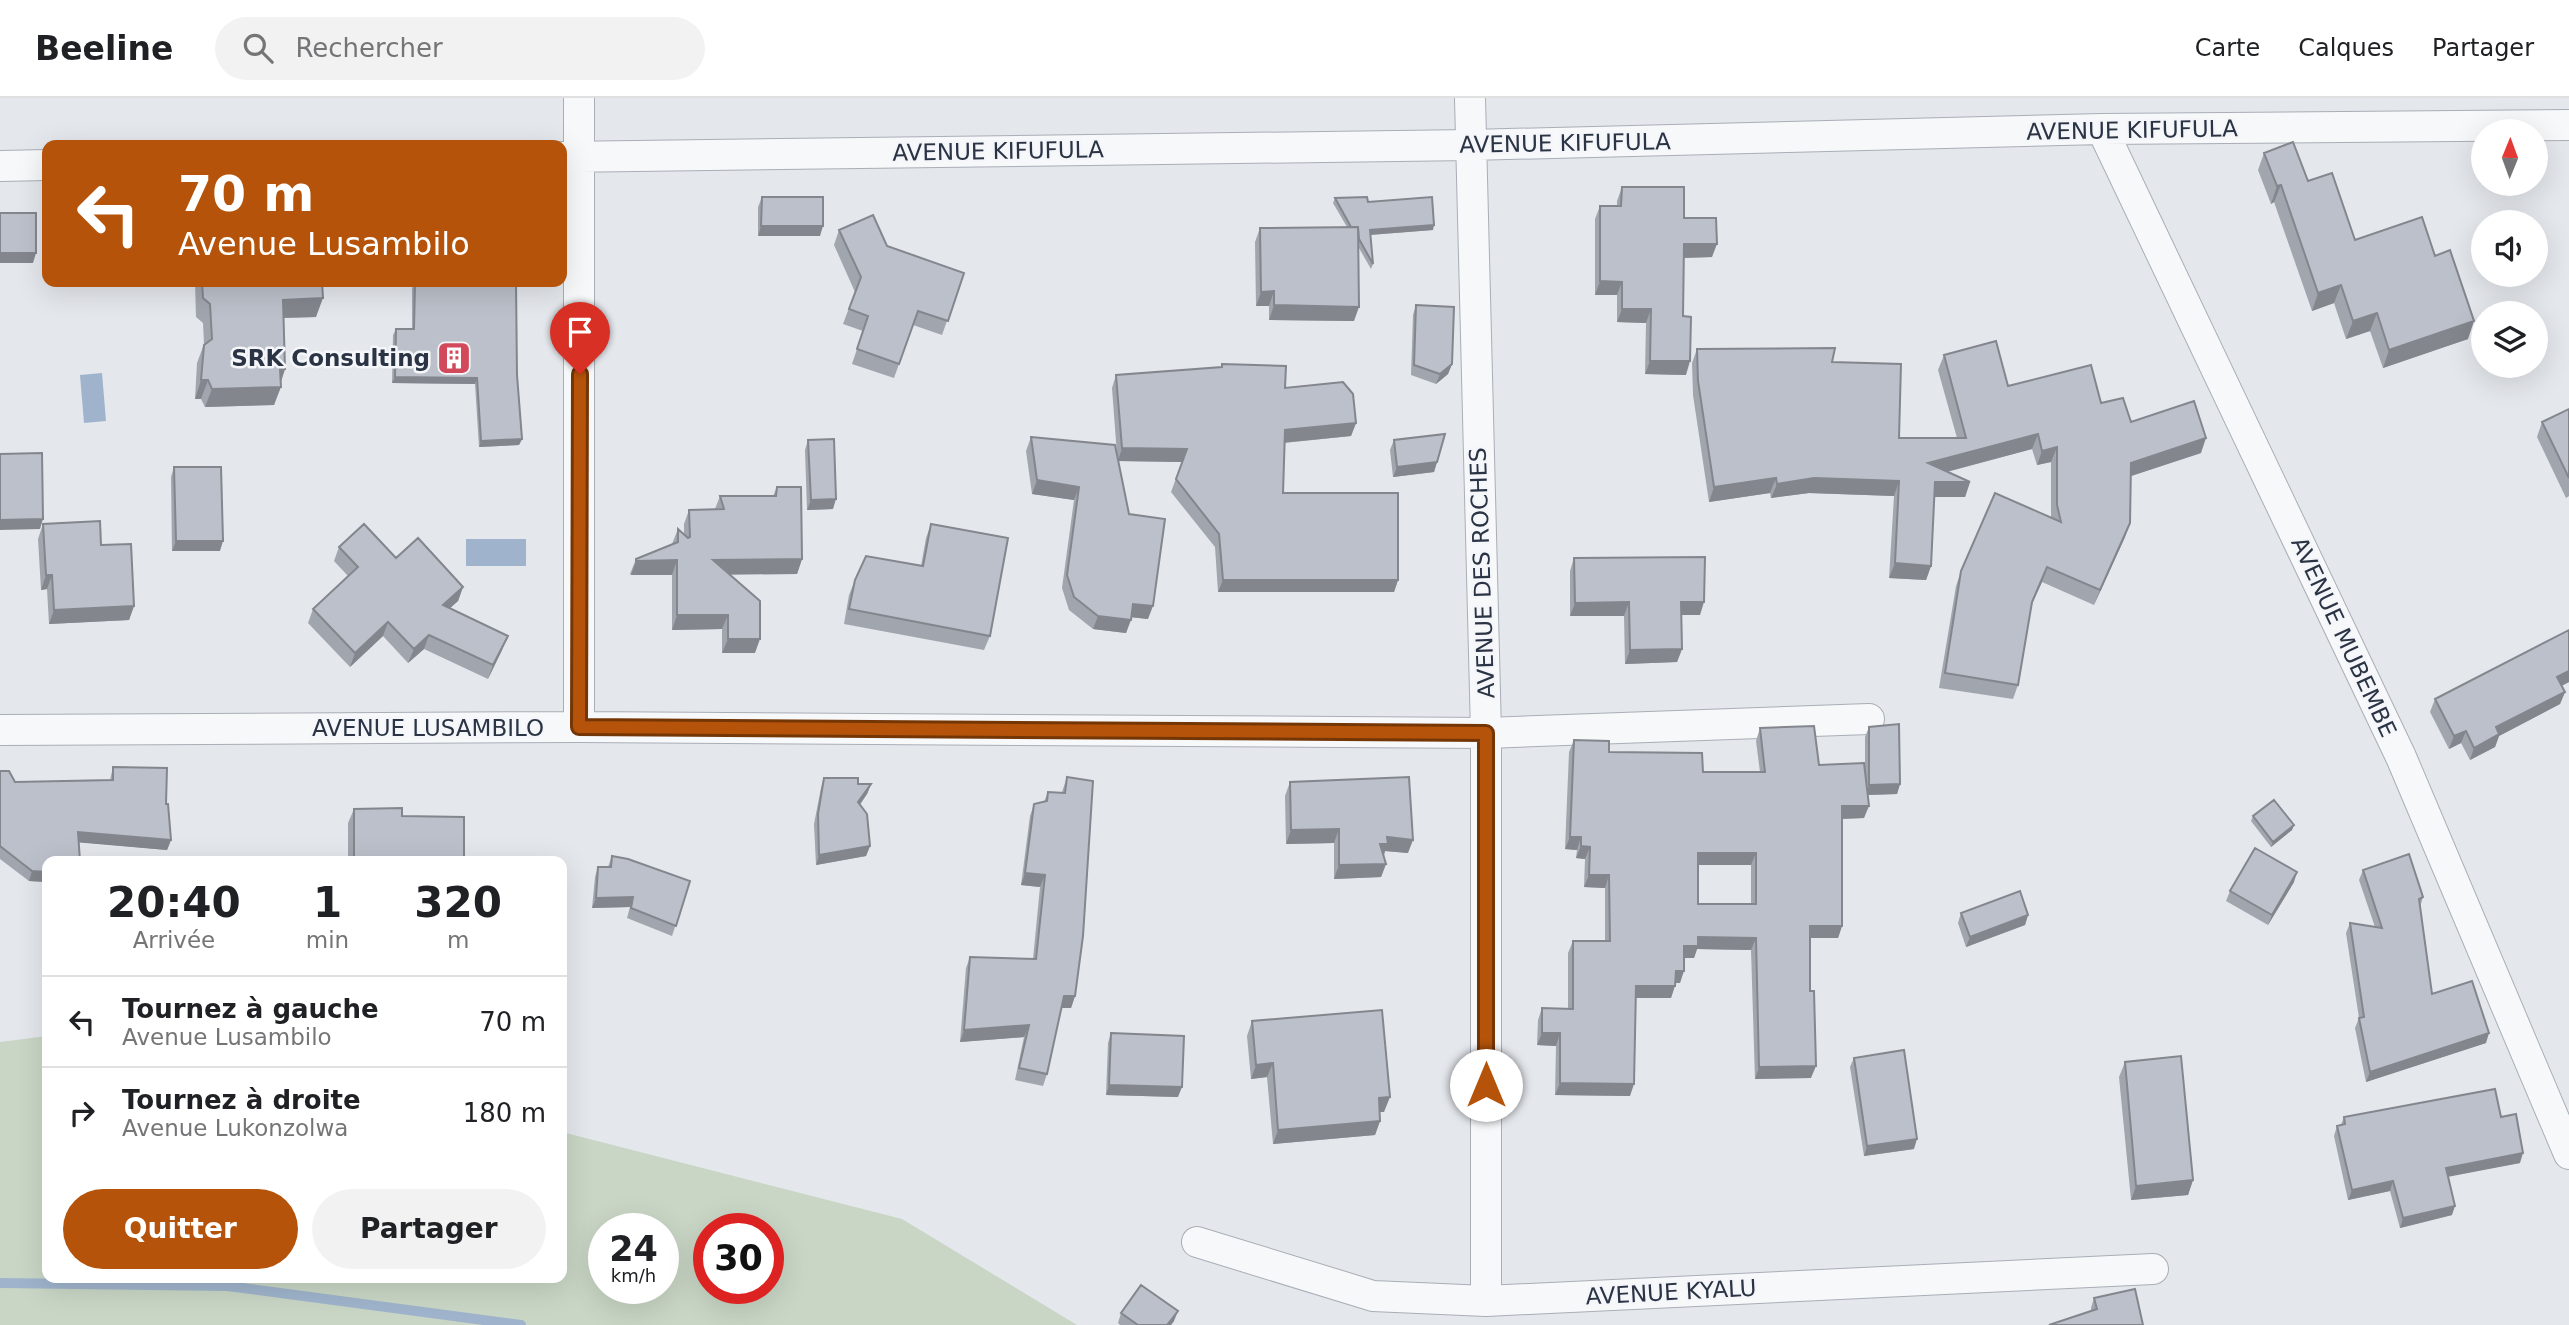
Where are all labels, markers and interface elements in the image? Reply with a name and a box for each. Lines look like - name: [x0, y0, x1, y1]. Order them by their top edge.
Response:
- search box: [215, 17, 705, 80]
- text: Beeline: [35, 29, 173, 68]
- icon: search: [239, 29, 277, 67]
- text: Rechercher: [295, 33, 443, 63]
- text: Carte: [2195, 34, 2260, 62]
- text: Calques: [2298, 34, 2394, 62]
- text: Partager: [2432, 34, 2534, 62]
- street label: AVENUE KIFUFULA: [2026, 115, 2238, 145]
- north arrow: [2471, 119, 2548, 196]
- map controls: [2471, 119, 2548, 378]
- street label: AVENUE KIFUFULA: [1459, 128, 1671, 158]
- street label: AVENUE KIFUFULA: [892, 136, 1104, 166]
- text: 70 m: [178, 166, 314, 223]
- icon: left: [63, 168, 154, 259]
- button: sound: [2471, 210, 2548, 287]
- text: Avenue Lusambilo: [178, 225, 470, 263]
- button: layers: [2471, 301, 2548, 378]
- pin: [550, 302, 610, 374]
- icon: arrive: [561, 313, 599, 351]
- building icon: SRK Consulting: [435, 339, 473, 377]
- place label: SRK Consulting: [231, 345, 430, 371]
- street label: AVENUE DES ROCHES: [1465, 447, 1499, 699]
- street label: AVENUE MUBEMBE: [2286, 533, 2402, 741]
- street label: AVENUE LUSAMBILO: [312, 715, 544, 741]
- text: 20:40: [107, 878, 241, 927]
- text: 1: [313, 878, 342, 927]
- text: 320: [414, 878, 502, 927]
- text: Arrivée: [133, 927, 215, 953]
- text: min: [306, 927, 349, 953]
- text: m: [447, 927, 469, 953]
- text: Tournez à gauche: [122, 994, 379, 1024]
- icon: left: [63, 1003, 101, 1041]
- text: 70 m: [479, 1007, 546, 1037]
- text: Avenue Lusambilo: [122, 1024, 332, 1050]
- position arrow: [1449, 1048, 1523, 1122]
- text: Tournez à droite: [122, 1085, 361, 1115]
- icon: right: [63, 1094, 101, 1132]
- text: 180 m: [463, 1098, 546, 1128]
- text: Avenue Lukonzolwa: [122, 1115, 348, 1141]
- button: Quitter: [63, 1189, 298, 1269]
- button: Partager: [312, 1189, 546, 1269]
- speed limit sign: 30: [693, 1213, 784, 1304]
- text: 24: [609, 1229, 658, 1269]
- text: km/h: [611, 1265, 656, 1286]
- street label: AVENUE KYALU: [1585, 1275, 1757, 1309]

